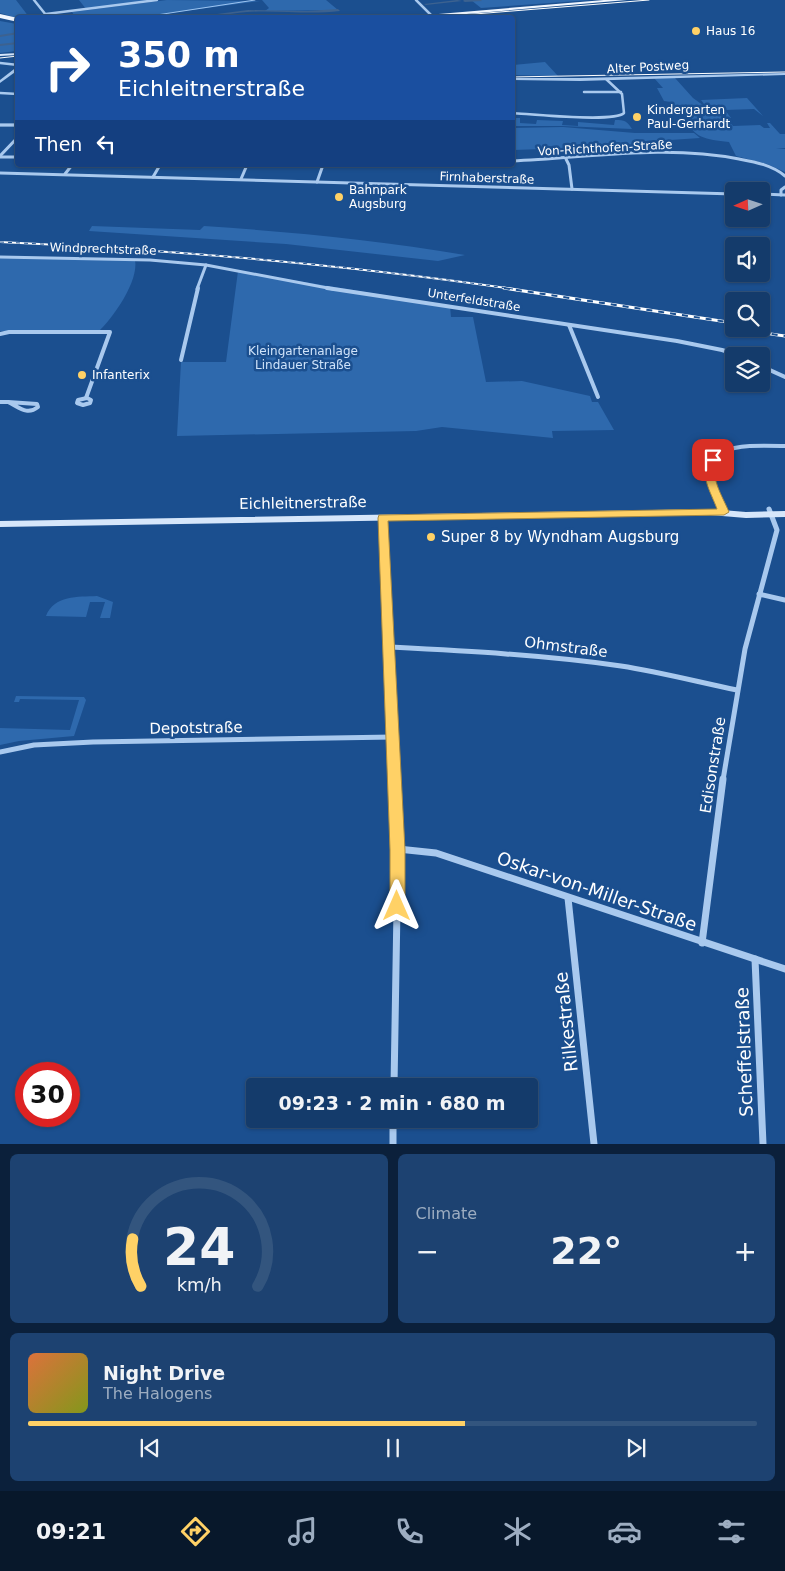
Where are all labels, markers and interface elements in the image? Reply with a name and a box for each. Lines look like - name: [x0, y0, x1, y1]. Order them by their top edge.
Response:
- place label: Haus 16: [706, 24, 755, 38]
- marker: Haus 16: [690, 25, 702, 37]
- icon: right: [35, 35, 100, 100]
- text: 350 m: [118, 35, 240, 75]
- street label: Alter Postweg: [607, 58, 689, 76]
- text: Eichleitnerstraße: [118, 76, 305, 101]
- place label: Kindergarten Paul-Gerhardt: [647, 103, 730, 131]
- marker: Kindergarten Paul-Gerhardt: [631, 111, 643, 123]
- icon: left: [92, 130, 120, 158]
- text: Then: [35, 133, 82, 155]
- street label: Von-Richthofen-Straße: [537, 137, 673, 159]
- street label: Firnhaberstraße: [439, 169, 535, 187]
- north arrow: [725, 182, 770, 228]
- map controls: [725, 182, 770, 392]
- place label: Bahnpark Augsburg: [349, 183, 407, 211]
- marker: Bahnpark Augsburg: [333, 191, 345, 203]
- button: sound: [725, 237, 770, 282]
- street label: Windprechtstraße: [49, 240, 157, 258]
- street label: Unterfeldstraße: [426, 286, 522, 314]
- button: search: [725, 292, 770, 337]
- park label: Kleingartenanlage Lindauer Straße: [248, 344, 358, 372]
- button: layers: [725, 347, 770, 392]
- place label: Infanterix: [92, 368, 150, 382]
- marker: Infanterix: [76, 369, 88, 381]
- pin: [692, 439, 734, 481]
- icon: arrive: [699, 446, 727, 474]
- street label: Eichleitnerstraße: [239, 493, 367, 513]
- place label: Super 8 by Wyndham Augsburg: [441, 528, 679, 546]
- marker: Super 8 by Wyndham Augsburg: [425, 531, 437, 543]
- street label: Ohmstraße: [523, 633, 609, 661]
- street label: Edisonstraße: [696, 715, 730, 815]
- street label: Depotstraße: [149, 718, 243, 738]
- street label: Oskar-von-Miller-Straße: [494, 847, 700, 935]
- position arrow: [370, 879, 422, 931]
- street label: Rilkestraße: [550, 971, 582, 1073]
- street label: Scheffelstraße: [731, 987, 757, 1117]
- speed limit sign: 30: [15, 1062, 80, 1127]
- text: 09:23 · 2 min · 680 m: [278, 1092, 506, 1114]
- text: Climate: [416, 1204, 477, 1223]
- text: 24: [163, 1217, 235, 1277]
- text: 22°: [550, 1229, 622, 1273]
- text: −: [416, 1235, 439, 1268]
- text: +: [734, 1235, 757, 1268]
- text: km/h: [176, 1274, 221, 1295]
- text: Night Drive: [103, 1362, 225, 1384]
- text: The Halogens: [103, 1384, 212, 1403]
- icon: previous: [136, 1434, 164, 1462]
- icon: pause: [379, 1434, 407, 1462]
- icon: next: [622, 1434, 650, 1462]
- icon: directions: [178, 1514, 213, 1549]
- icon: music: [285, 1514, 320, 1549]
- icon: phone: [392, 1514, 427, 1549]
- icon: climate: [500, 1514, 535, 1549]
- icon: car: [607, 1514, 642, 1549]
- icon: filters: [714, 1514, 749, 1549]
- text: 09:21: [36, 1519, 106, 1544]

